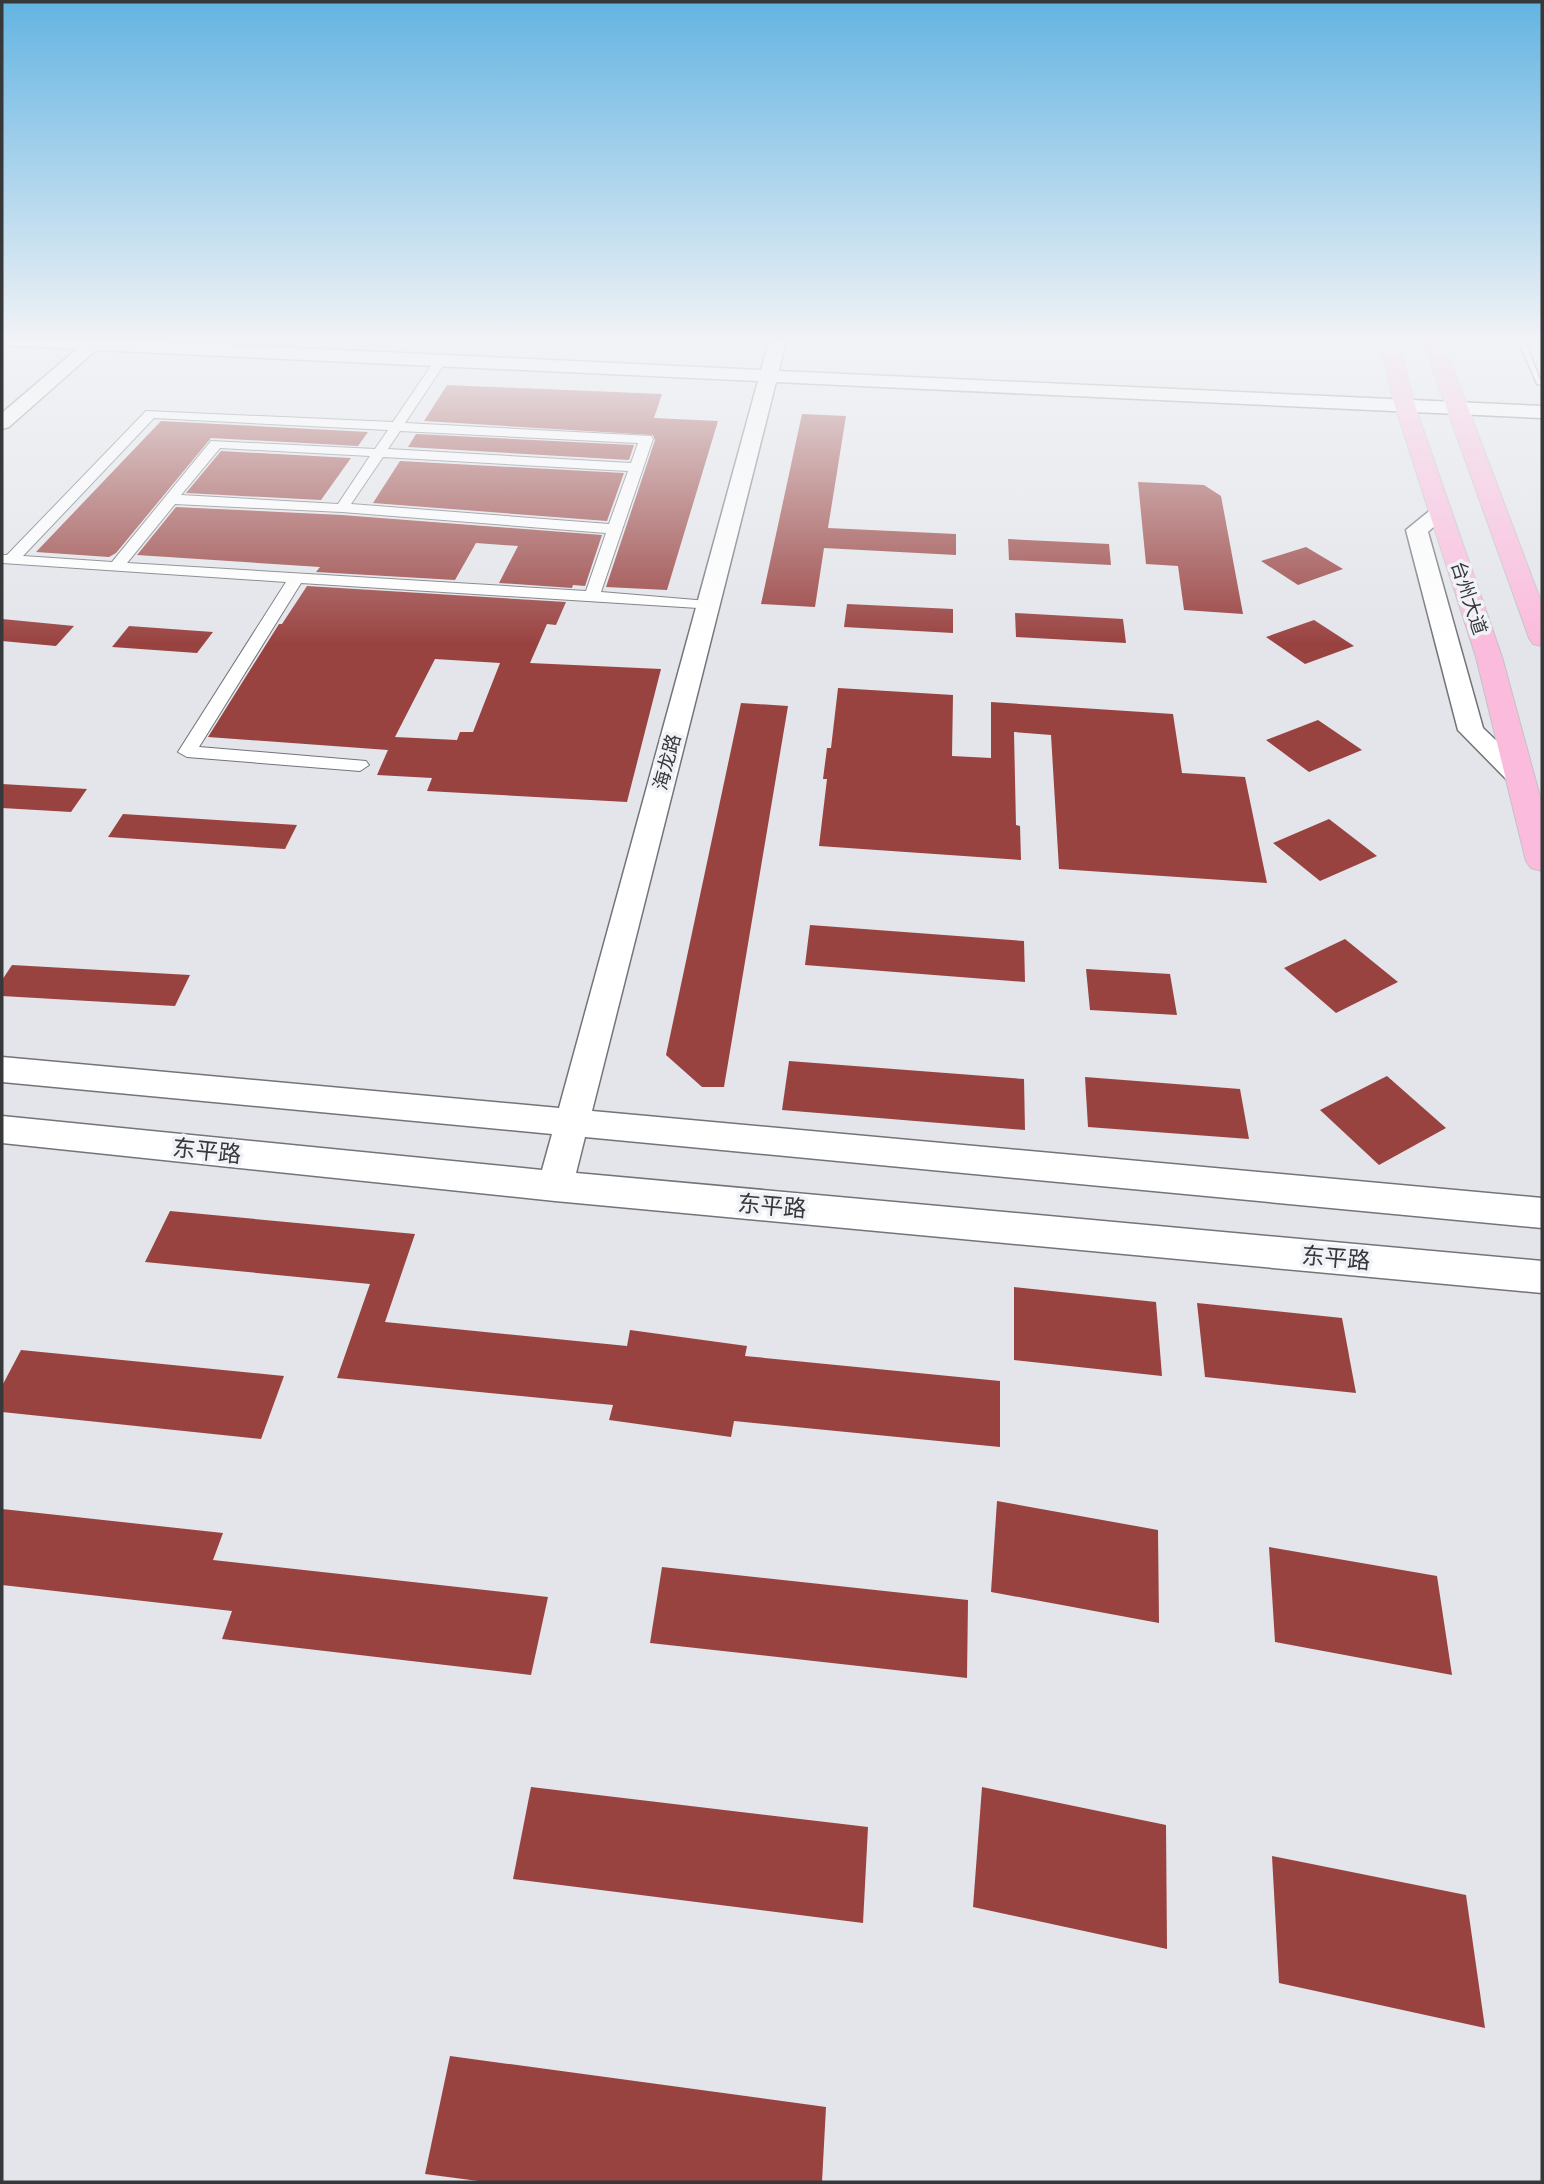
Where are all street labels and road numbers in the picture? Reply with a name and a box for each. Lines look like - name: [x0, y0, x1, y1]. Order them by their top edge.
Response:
- street label: 台州大道: [1444, 558, 1494, 638]
- street label: 海龙路: [647, 731, 687, 793]
- street label: 东平路: [171, 1131, 243, 1171]
- street label: 东平路: [736, 1187, 808, 1225]
- street label: 东平路: [1300, 1239, 1372, 1277]

